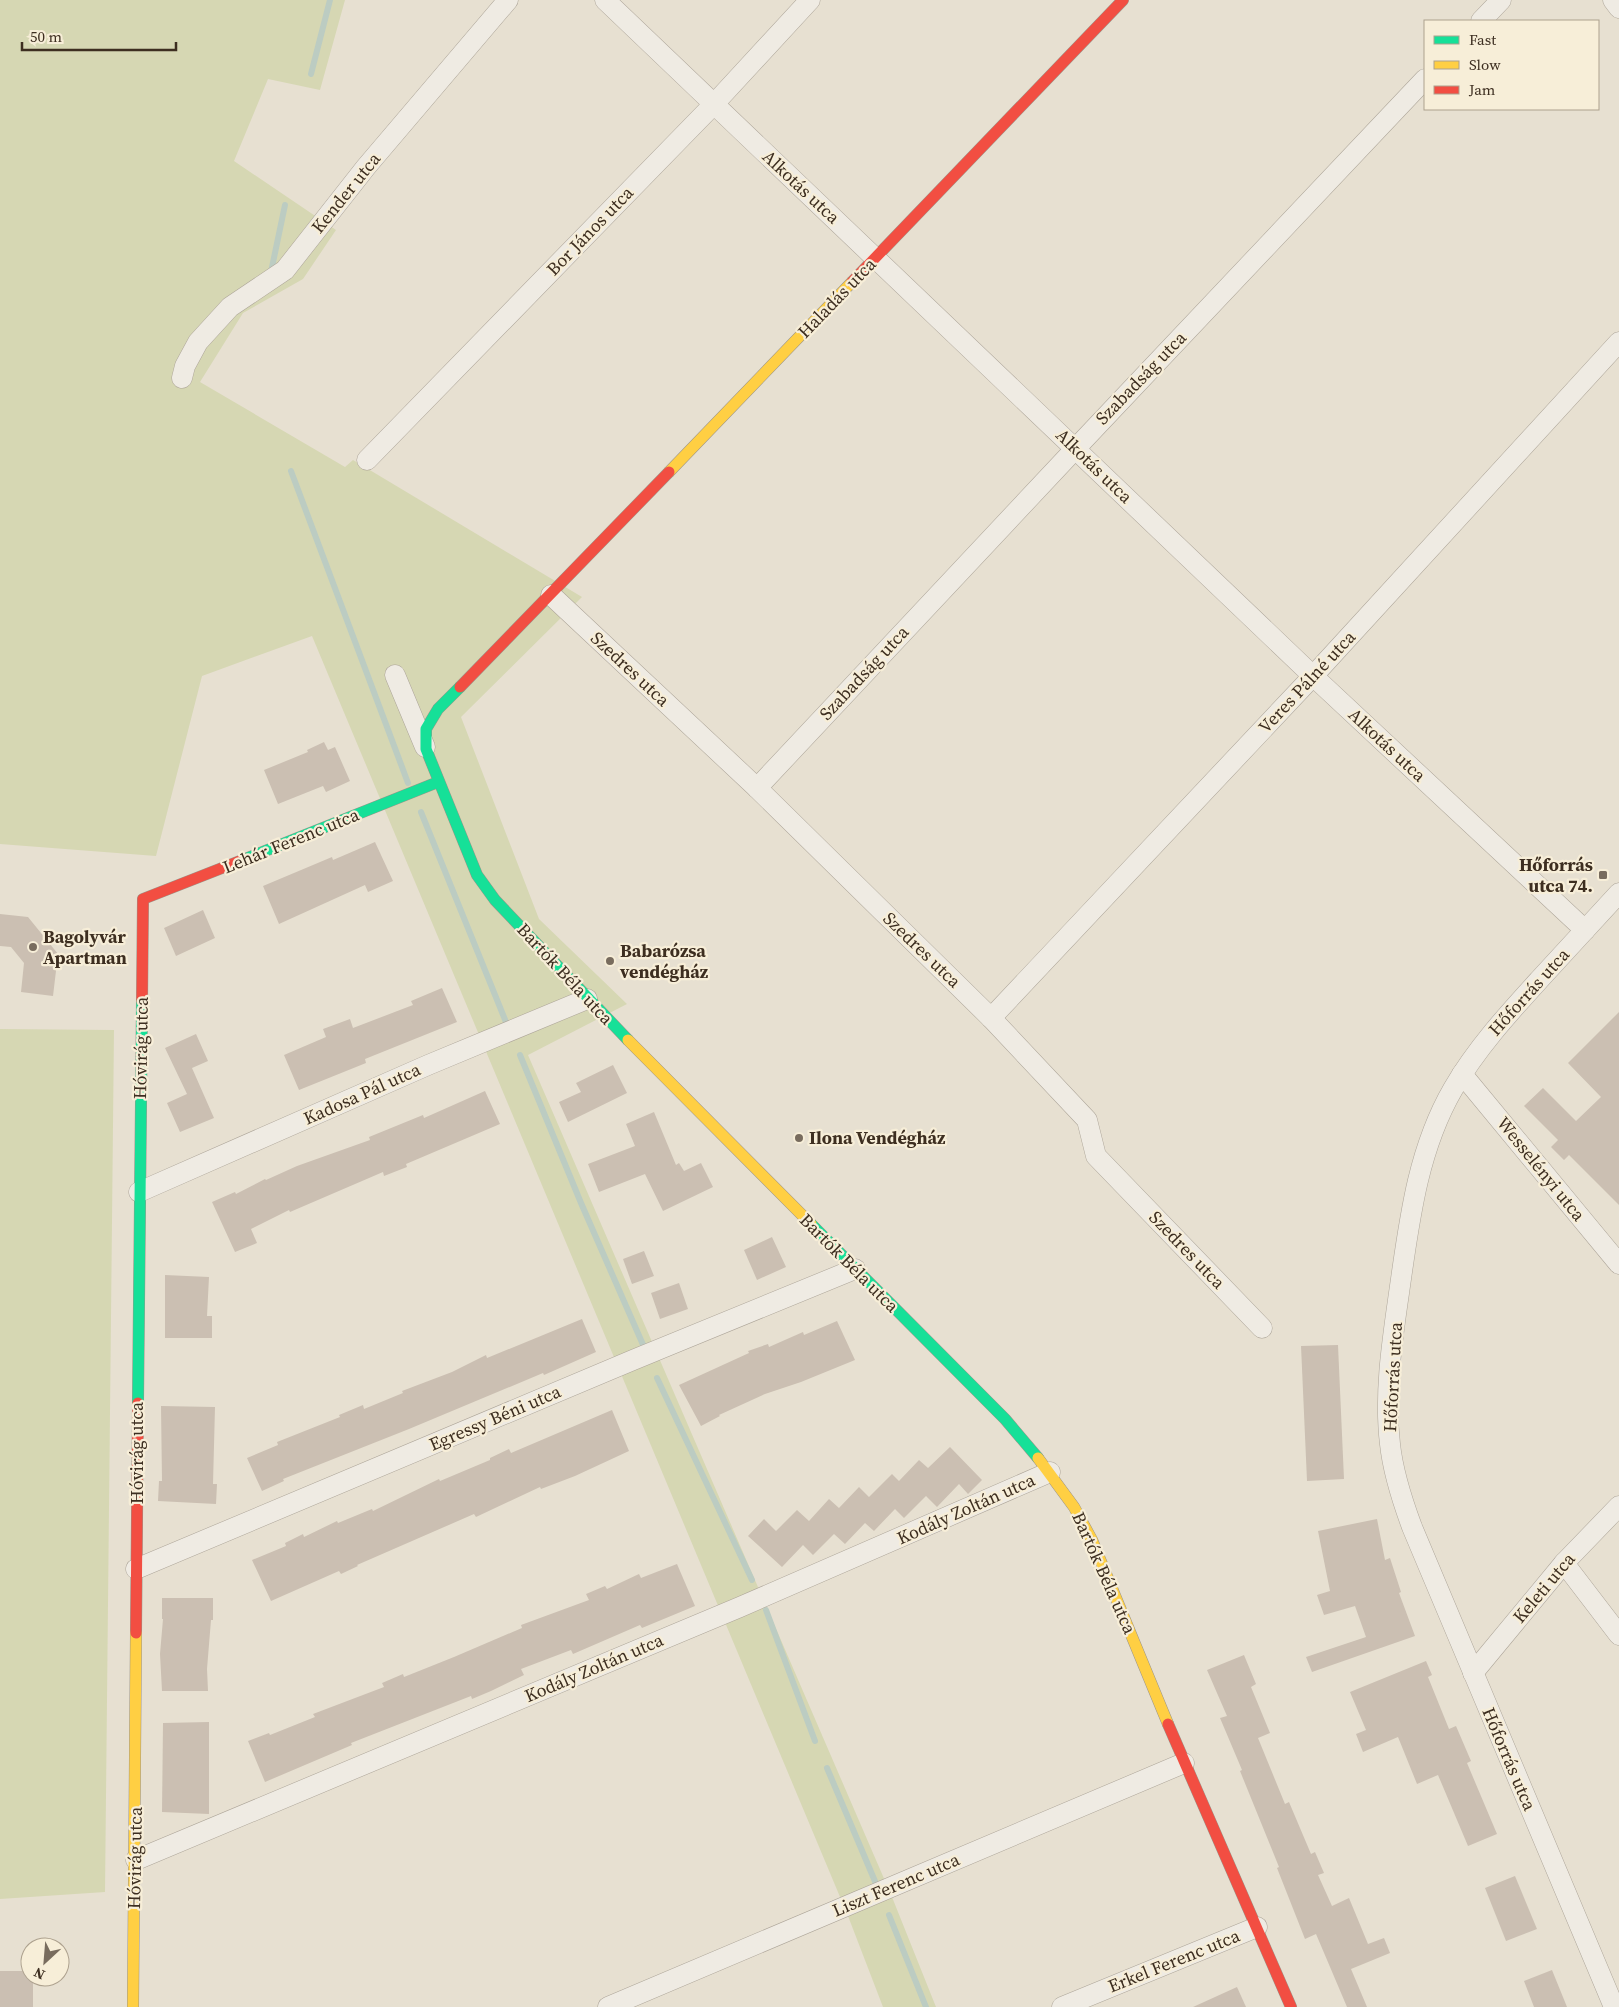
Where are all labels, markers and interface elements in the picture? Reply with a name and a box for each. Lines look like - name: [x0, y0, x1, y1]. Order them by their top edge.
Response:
- scale bar: [22, 20, 176, 52]
- legend: [1424, 20, 1599, 110]
- text: 50 m: [30, 26, 62, 47]
- text: Fast: [1469, 29, 1496, 50]
- text: Slow: [1469, 54, 1501, 75]
- text: Jam: [1468, 79, 1496, 100]
- street label: Alkotás utca: [757, 144, 846, 230]
- street label: Kender utca: [305, 146, 386, 238]
- street label: Bor János utca: [541, 180, 639, 281]
- street label: Haladás utca: [792, 251, 882, 343]
- street label: Szabadság utca: [1090, 325, 1192, 430]
- street label: Alkotás utca: [1050, 423, 1139, 509]
- street label: Szabadság utca: [813, 619, 915, 725]
- street label: Veres Pálné utca: [1252, 624, 1361, 739]
- street label: Szedres utca: [585, 625, 676, 712]
- street label: Alkotás utca: [1343, 702, 1432, 788]
- street label: Lehár Ferenc utca: [219, 801, 364, 879]
- place label: Hőforrás utca 74.: [1519, 852, 1593, 898]
- marker: Hőforrás utca 74.: [1597, 869, 1609, 881]
- street label: Szedres utca: [878, 906, 967, 994]
- street label: Bartók Béla utca: [512, 917, 620, 1031]
- place label: Bagolyvár Apartman: [43, 924, 127, 970]
- place label: Babarózsa vendégház: [619, 938, 709, 984]
- marker: Bagolyvár Apartman: [27, 941, 39, 953]
- street label: Hőforrás utca: [1482, 942, 1575, 1041]
- marker: Babarózsa vendégház: [604, 955, 616, 967]
- street label: Hóvirág utca: [127, 996, 154, 1099]
- street label: Kadosa Pál utca: [299, 1056, 425, 1131]
- street label: Wesselényi utca: [1491, 1111, 1592, 1227]
- place label: Ilona Vendégház: [809, 1125, 946, 1150]
- marker: Ilona Vendégház: [793, 1132, 805, 1144]
- street label: Szedres utca: [1144, 1205, 1232, 1295]
- street label: Bartók Béla utca: [794, 1207, 905, 1318]
- street label: Hőforrás utca: [1377, 1320, 1408, 1433]
- street label: Egressy Béni utca: [425, 1378, 565, 1457]
- street label: Hóvirág utca: [124, 1401, 149, 1504]
- street label: Kodály Zoltán utca: [893, 1467, 1040, 1550]
- street label: Bartók Béla utca: [1066, 1508, 1143, 1639]
- street label: Keleti utca: [1507, 1546, 1581, 1628]
- street label: Kodály Zoltán utca: [521, 1627, 668, 1708]
- street label: Hőforrás utca: [1476, 1703, 1543, 1815]
- street label: Hóvirág utca: [121, 1806, 148, 1909]
- street label: Liszt Ferenc utca: [828, 1846, 964, 1923]
- street label: Erkel Ferenc utca: [1104, 1922, 1244, 1998]
- north arrow: [20, 1937, 70, 1987]
- text: N: [30, 1962, 48, 1985]

